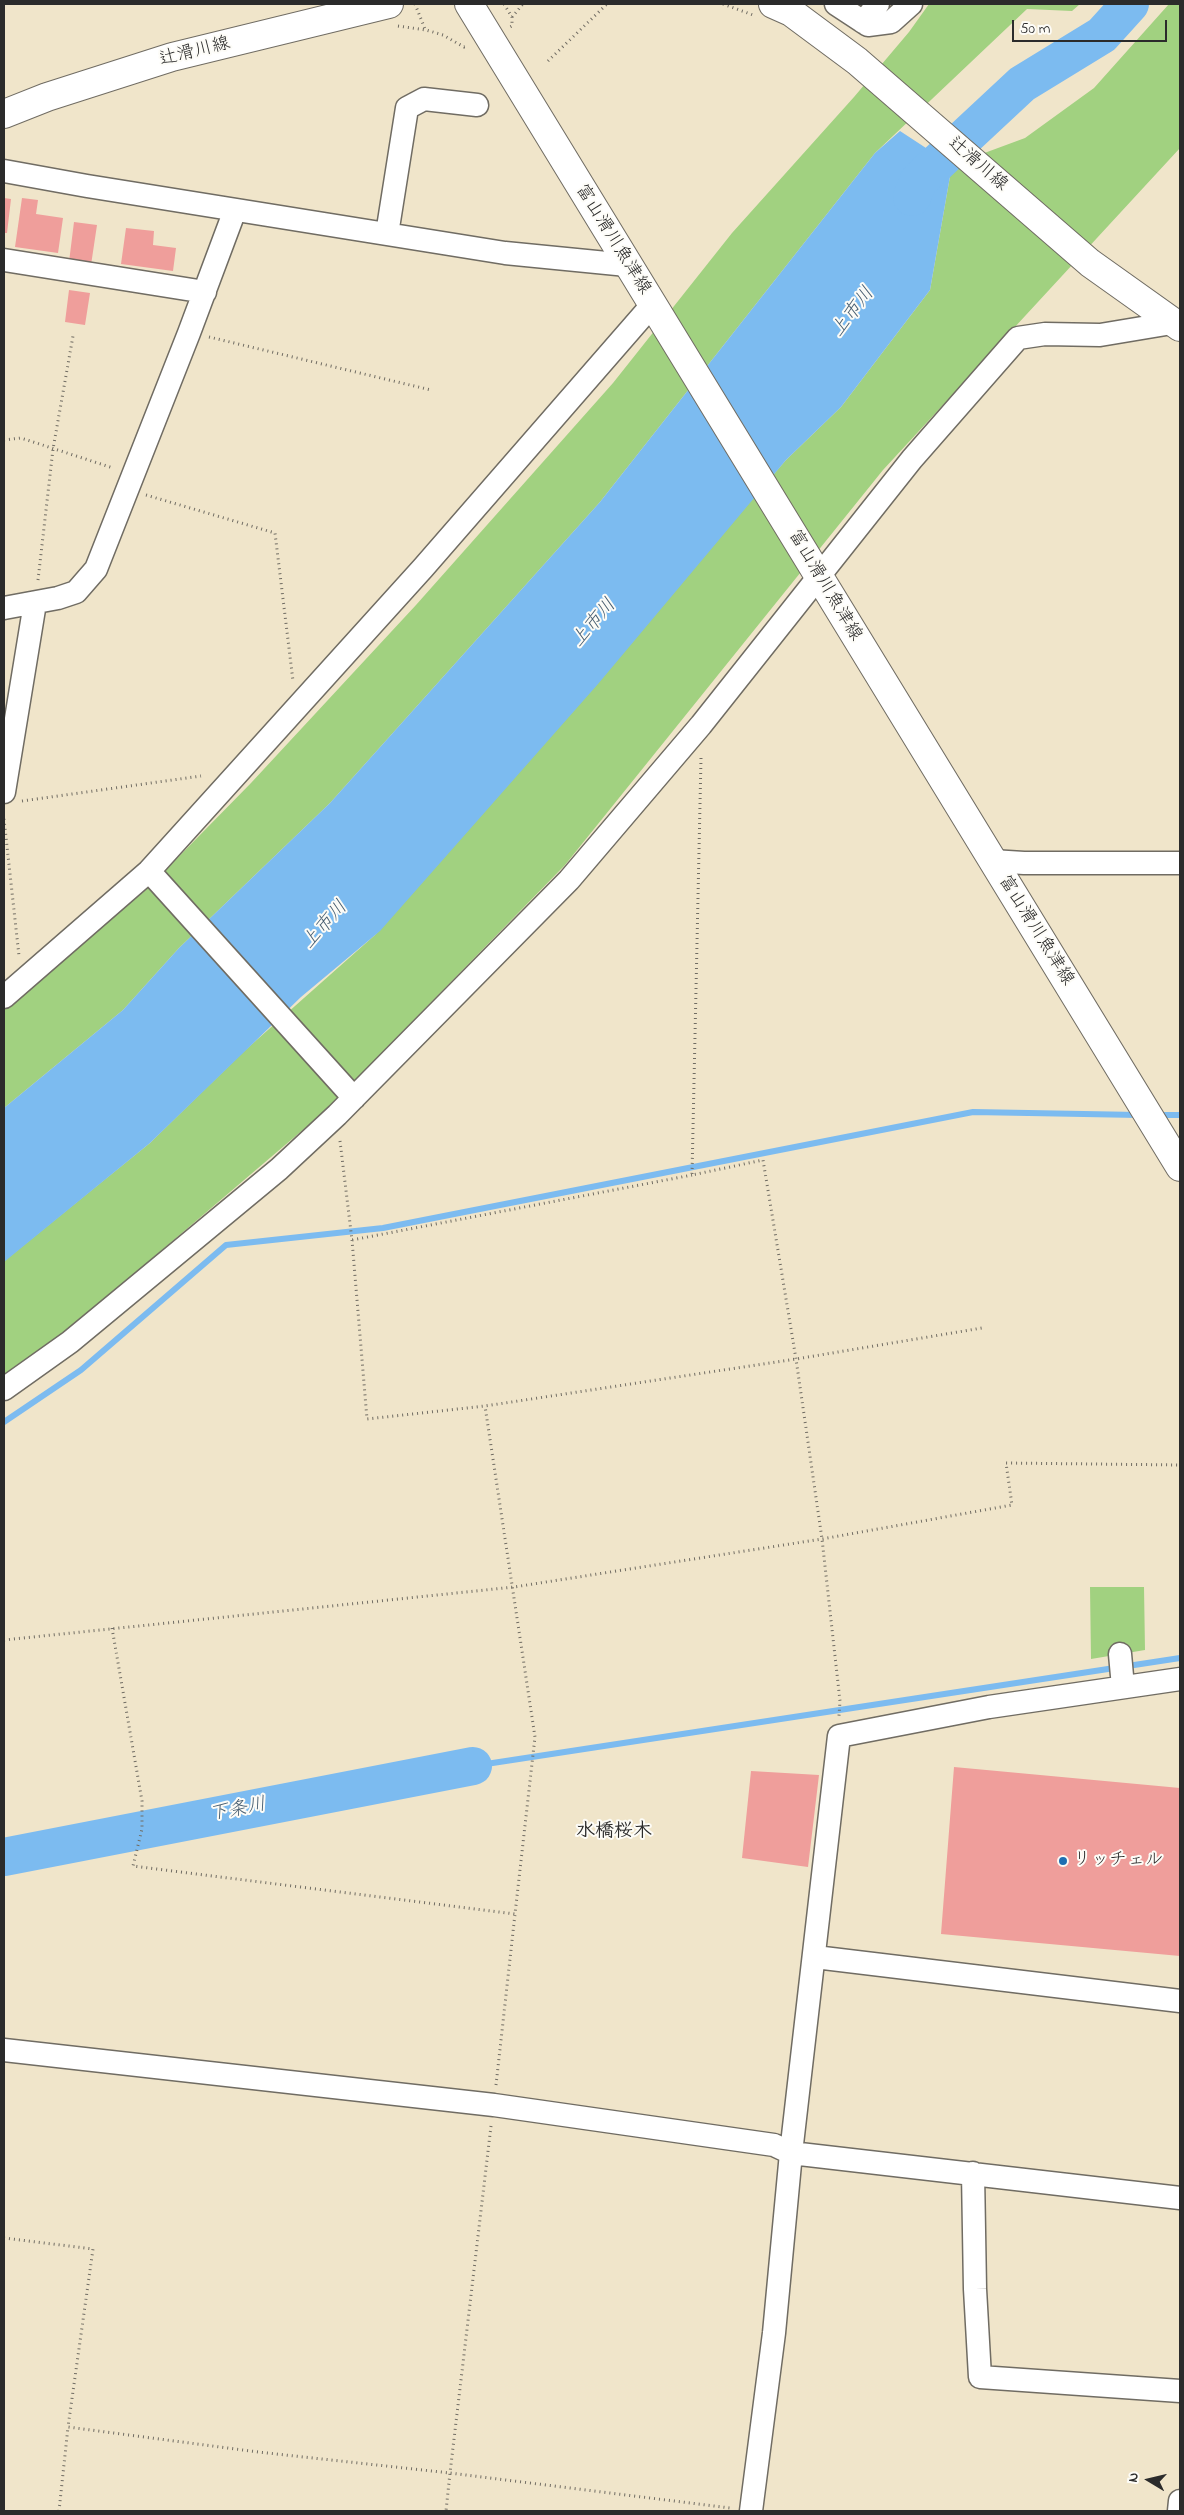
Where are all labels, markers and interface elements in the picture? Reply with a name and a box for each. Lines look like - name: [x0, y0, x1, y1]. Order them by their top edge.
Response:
- scale bar: [1014, 10, 1169, 42]
- text: 50 m: [1020, 18, 1050, 40]
- street label: 辻滑川線: [157, 34, 233, 72]
- street label: 辻滑川線: [943, 133, 1011, 197]
- street label: 富山滑川魚津線: [569, 181, 655, 299]
- water label: 上市川: [827, 284, 881, 342]
- street label: 富山滑川魚津線: [782, 526, 866, 646]
- water label: 上市川: [568, 595, 622, 653]
- street label: 富山滑川魚津線: [992, 872, 1078, 990]
- water label: 上市川: [298, 897, 354, 955]
- water label: 下条川: [208, 1794, 268, 1828]
- district label: 水橋桜木: [576, 1822, 652, 1844]
- place label: リッチェル: [1073, 1850, 1163, 1872]
- marker: リッチェル: [1057, 1855, 1069, 1867]
- north arrow: [1124, 2455, 1174, 2505]
- text: N: [1123, 2471, 1145, 2484]

